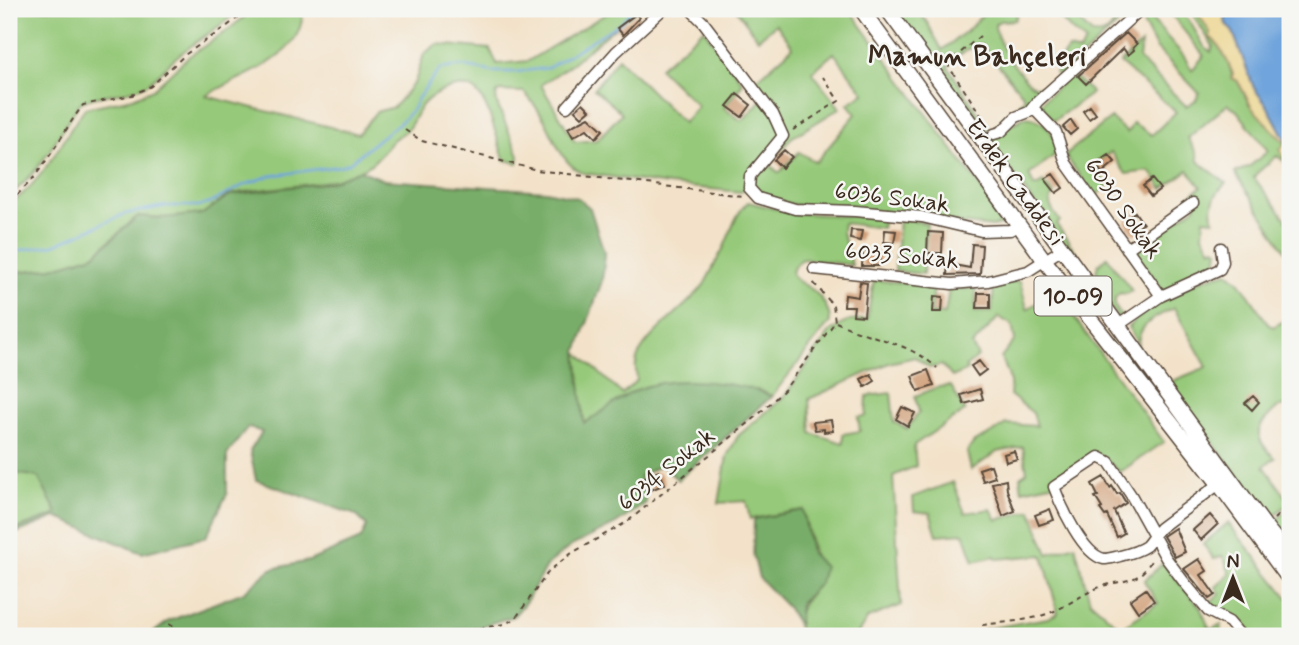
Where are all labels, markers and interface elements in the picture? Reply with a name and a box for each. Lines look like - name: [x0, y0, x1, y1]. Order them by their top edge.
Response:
- district label: Mamun Bahçeleri: [868, 39, 1086, 76]
- street label: Erdek Caddesi: [958, 113, 1071, 253]
- street label: 6030 Sokak: [1077, 152, 1169, 266]
- street label: 6036 Sokak: [833, 176, 951, 221]
- street label: 6033 Sokak: [844, 236, 960, 277]
- road number: 10-09: [1034, 276, 1112, 316]
- street label: 6034 Sokak: [612, 421, 722, 519]
- north arrow: [1198, 544, 1268, 614]
- text: N: [1227, 550, 1239, 575]

